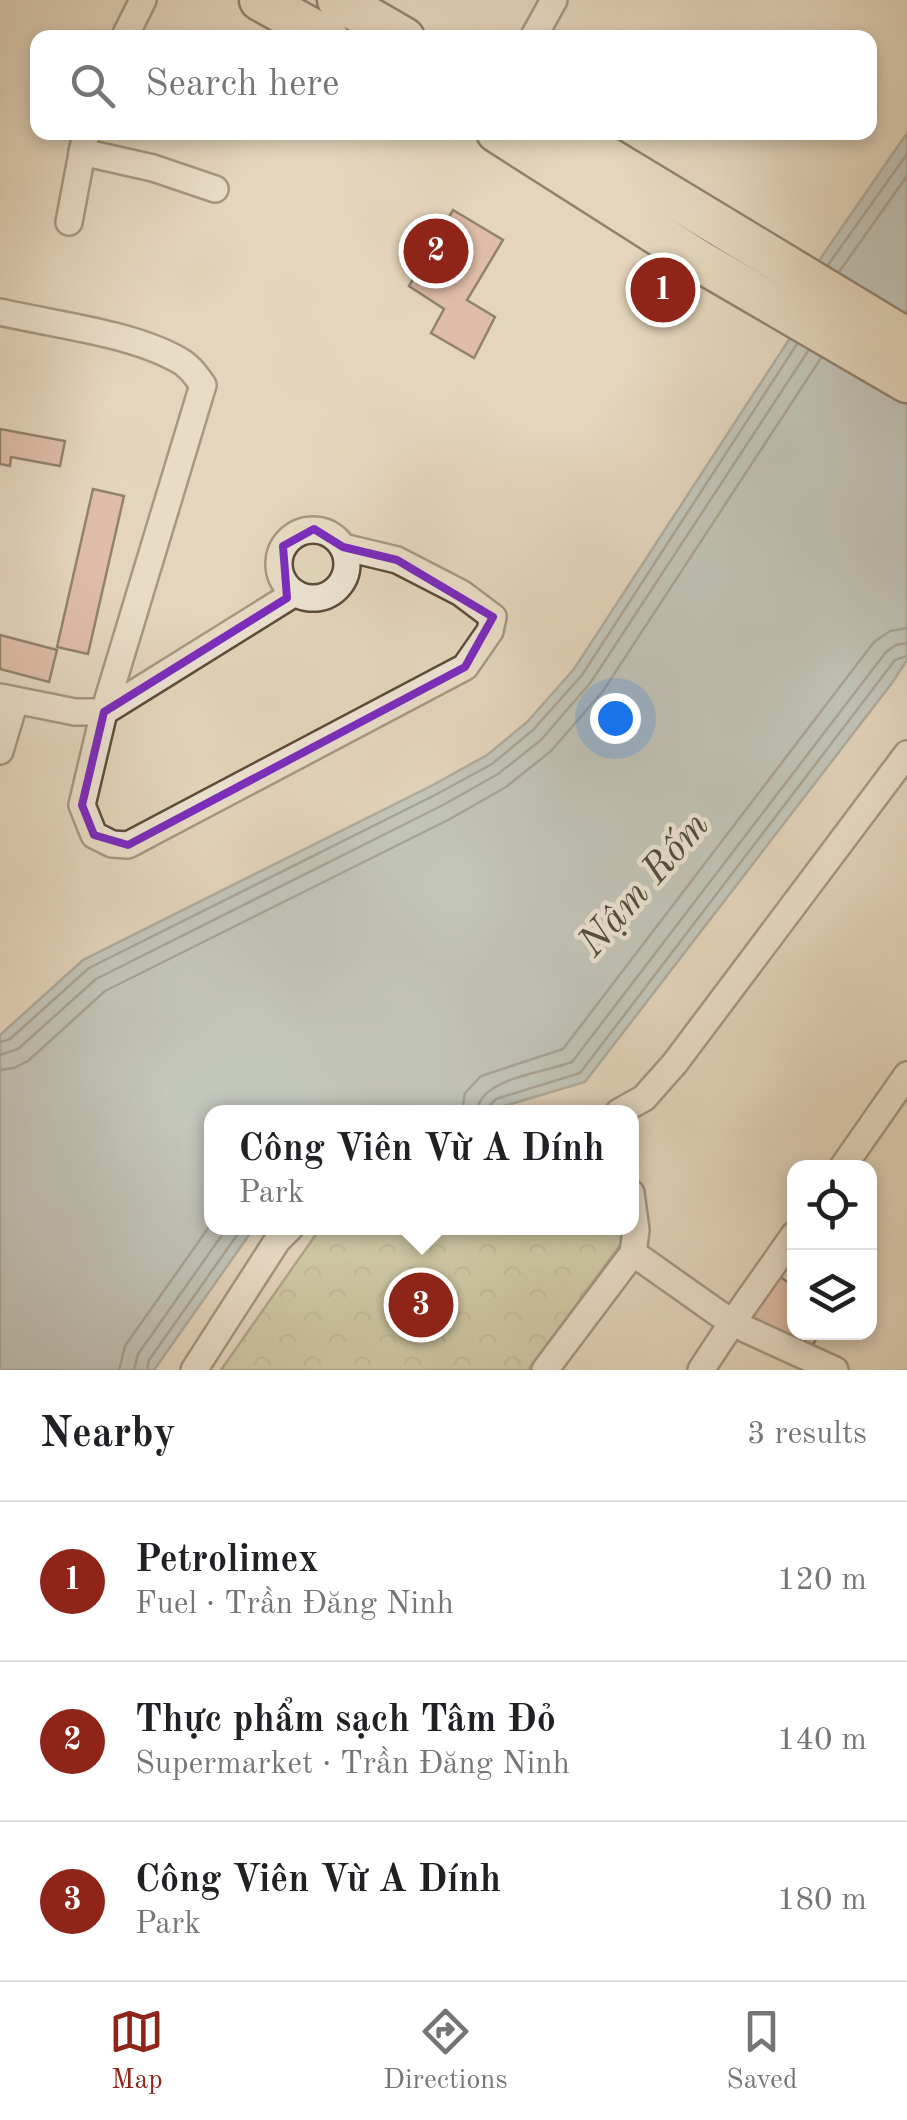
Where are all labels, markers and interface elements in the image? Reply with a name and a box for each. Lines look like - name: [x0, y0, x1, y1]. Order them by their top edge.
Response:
- search box: [30, 30, 877, 140]
- icon: search: [65, 58, 120, 113]
- text: Search here: [145, 66, 340, 104]
- pin: 2: [404, 214, 468, 288]
- pin: 1: [630, 252, 696, 328]
- your location: [590, 693, 641, 744]
- water label: Nậm Rốm: [572, 806, 718, 966]
- popup: [204, 1105, 639, 1235]
- text: Công Viên Vừ A Dính: [238, 1131, 605, 1169]
- map controls: [787, 1160, 877, 1340]
- button: locate: [787, 1160, 877, 1250]
- text: Park: [238, 1178, 304, 1210]
- button: layers: [787, 1250, 877, 1340]
- pin: 3: [388, 1268, 454, 1342]
- text: Nearby: [40, 1414, 176, 1456]
- text: 3 results: [747, 1419, 867, 1451]
- text: Petrolimex: [135, 1542, 318, 1580]
- text: 1: [63, 1565, 82, 1597]
- text: 120 m: [777, 1565, 867, 1597]
- text: Fuel · Trần Đăng Ninh: [135, 1589, 454, 1621]
- text: Thực phẩm sạch Tâm Đỏ: [135, 1702, 556, 1740]
- text: 2: [63, 1725, 82, 1757]
- text: 140 m: [777, 1725, 867, 1757]
- text: Supermarket · Trần Đăng Ninh: [135, 1749, 570, 1781]
- text: Công Viên Vừ A Dính: [135, 1862, 501, 1900]
- text: 3: [63, 1885, 82, 1917]
- text: 180 m: [777, 1885, 867, 1917]
- text: Park: [135, 1909, 201, 1941]
- tab: Map: [109, 2004, 164, 2099]
- tab: Directions: [383, 2004, 508, 2099]
- tab: Saved: [726, 2004, 798, 2099]

